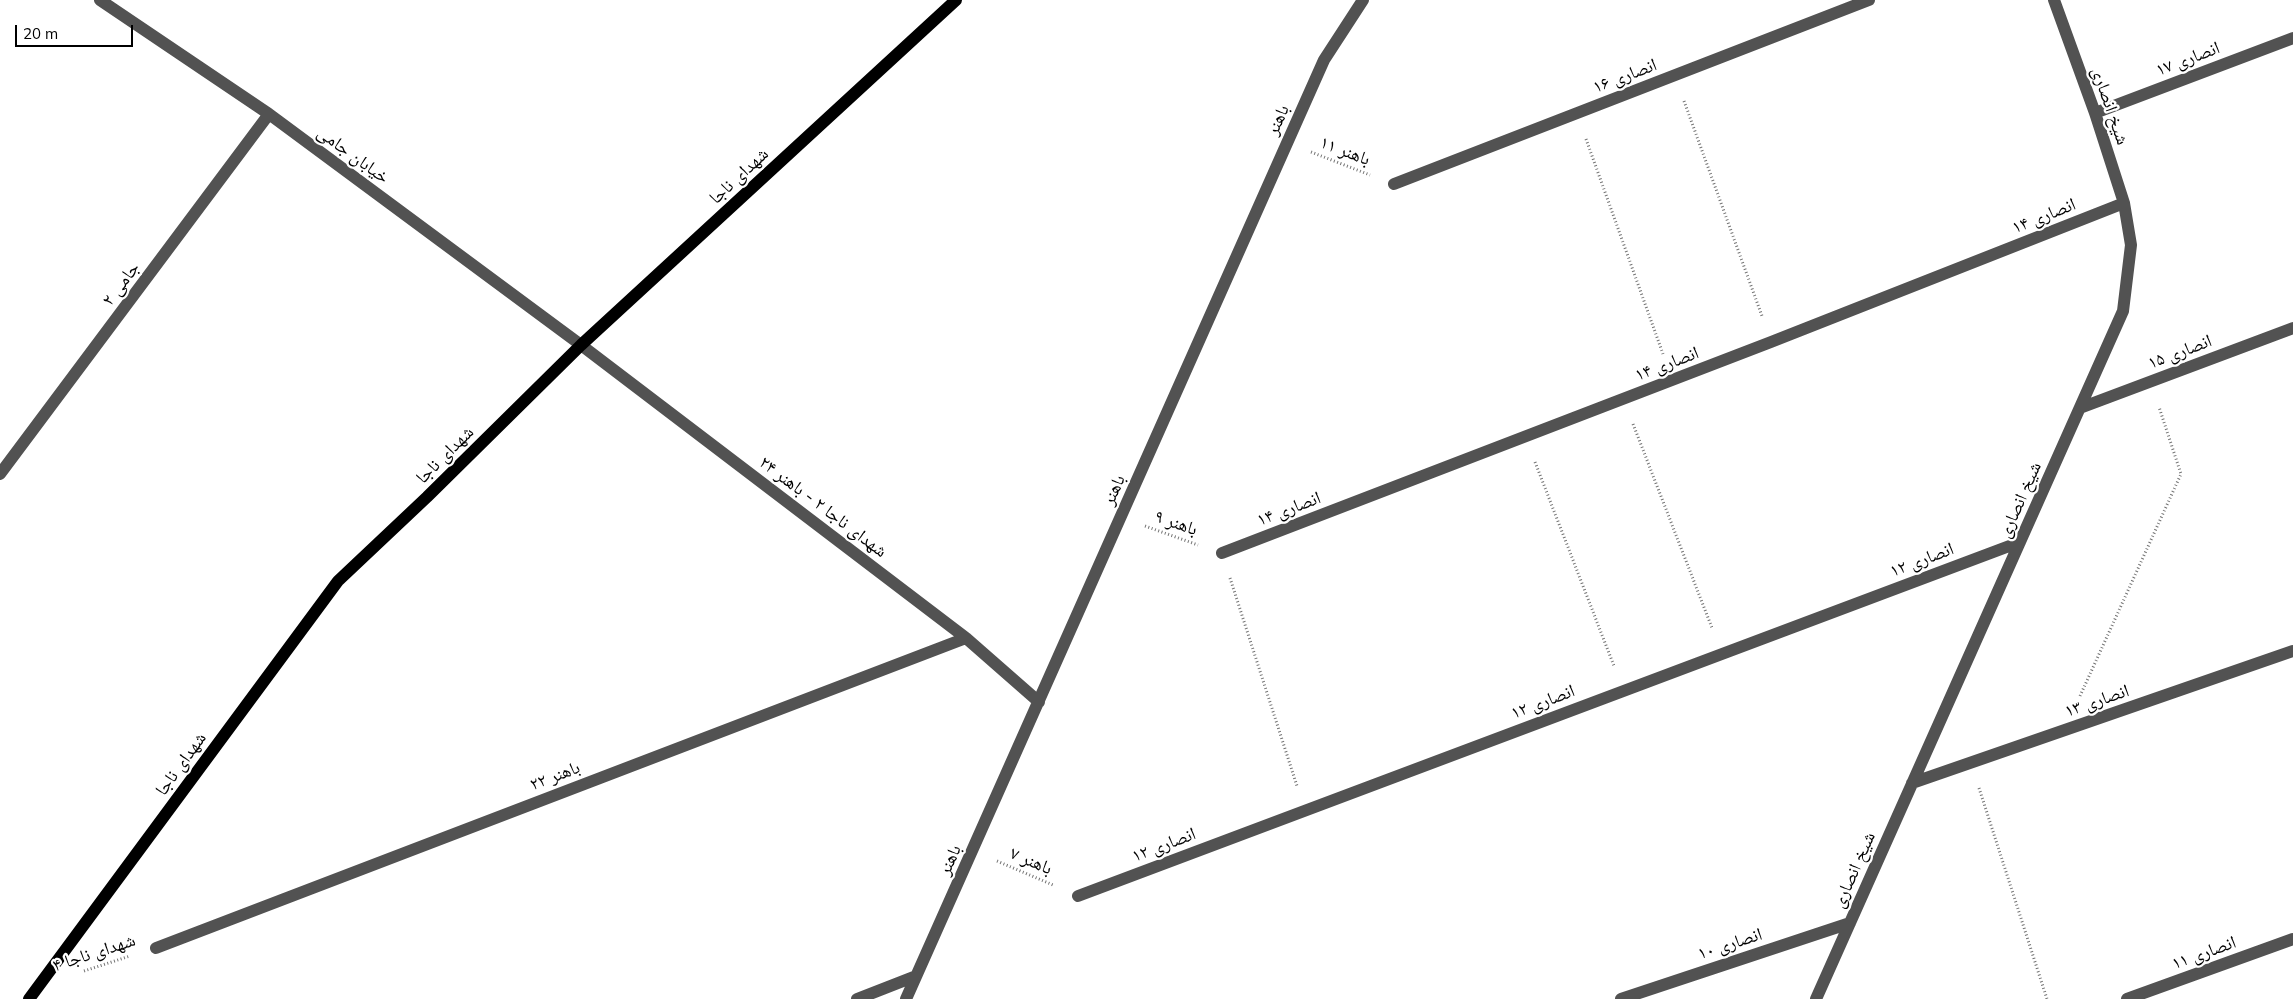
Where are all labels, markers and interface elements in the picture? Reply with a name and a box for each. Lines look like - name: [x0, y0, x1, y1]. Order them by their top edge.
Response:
- scale bar: [18, 15, 135, 47]
- text: 20 m: [23, 24, 58, 43]
- street label: انصاری ۱۷: [2153, 37, 2223, 81]
- street label: انصاری ۱۶: [1590, 54, 1660, 98]
- street label: شیخ انصاری: [2087, 64, 2133, 148]
- street label: باهنر: [1262, 101, 1294, 139]
- street label: خیابان جامی: [313, 122, 393, 188]
- street label: باهنر ۱۱: [1317, 132, 1373, 170]
- street label: شهدای ناجا: [705, 143, 773, 209]
- street label: انصاری ۱۴: [2009, 193, 2079, 239]
- street label: جامی ۲: [98, 258, 144, 310]
- street label: انصاری ۱۵: [2145, 330, 2215, 374]
- street label: انصاری ۱۴: [1632, 342, 1702, 386]
- street label: شهدای ناجا: [412, 422, 478, 488]
- street label: شهدای ناجا ۲ - باهنر ۲۴: [755, 452, 891, 562]
- street label: شیخ انصاری: [1994, 459, 2046, 541]
- street label: باهنر: [1098, 471, 1130, 509]
- street label: انصاری ۱۴: [1254, 487, 1324, 531]
- street label: باهنر ۹: [1152, 506, 1200, 540]
- street label: انصاری ۱۲: [1887, 538, 1957, 582]
- street label: انصاری ۱۲: [1508, 680, 1578, 724]
- street label: انصاری ۱۳: [2062, 680, 2132, 722]
- street label: شهدای ناجا: [151, 728, 211, 800]
- street label: باهنر ۲۲: [527, 757, 583, 795]
- street label: انصاری ۱۲: [1129, 823, 1199, 867]
- street label: شیخ انصاری: [1828, 829, 1880, 911]
- street label: باهنر: [934, 841, 966, 879]
- street label: باهنر ۷: [1007, 842, 1055, 880]
- street label: انصاری ۱۰: [1695, 923, 1765, 965]
- street label: شهدای ناجا ۴: [50, 929, 138, 977]
- street label: انصاری ۱۱: [2169, 931, 2239, 975]

